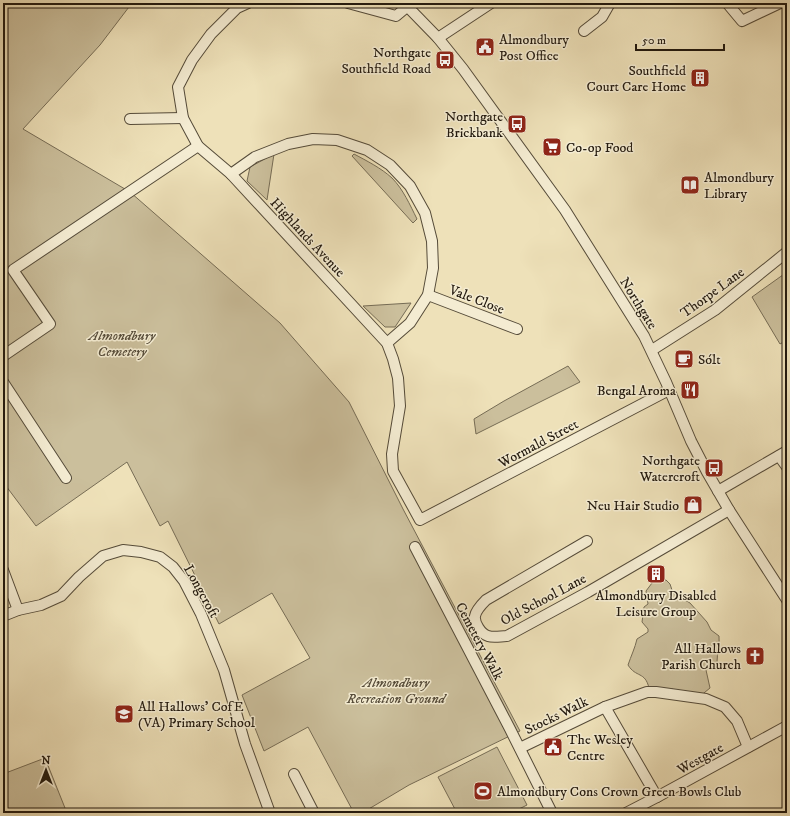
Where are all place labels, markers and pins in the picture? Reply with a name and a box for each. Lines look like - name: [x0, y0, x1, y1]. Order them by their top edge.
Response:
- place label: Almondbury Post Office: [499, 31, 569, 65]
- public building icon: Almondbury Post Office: [474, 36, 496, 58]
- place label: Northgate Southfield Road: [341, 44, 431, 78]
- bus stop icon: Northgate Southfield Road: [434, 49, 456, 71]
- place label: Southfield Court Care Home: [587, 62, 686, 96]
- building icon: Southfield Court Care Home: [689, 67, 711, 89]
- place label: Northgate Brickbank: [445, 108, 503, 142]
- bus stop icon: Northgate Brickbank: [506, 113, 528, 135]
- supermarket icon: Co-op Food: [541, 136, 563, 158]
- place label: Co-op Food: [566, 139, 633, 157]
- place label: Almondbury Library: [704, 169, 774, 203]
- library icon: Almondbury Library: [679, 174, 701, 196]
- cafe icon: Sólt: [673, 348, 695, 370]
- place label: Sólt: [698, 351, 721, 369]
- restaurant icon: Bengal Aroma: [679, 379, 701, 401]
- place label: Bengal Aroma: [597, 382, 676, 400]
- place label: Northgate Watercroft: [639, 452, 701, 486]
- bus stop icon: Northgate Watercroft: [703, 457, 725, 479]
- shop icon: Neu Hair Studio: [682, 494, 704, 516]
- place label: Neu Hair Studio: [587, 497, 679, 515]
- building icon: Almondbury Disabled Leisure Group: [645, 563, 667, 585]
- place label: Almondbury Disabled Leisure Group: [596, 587, 716, 621]
- place label: All Hallows Parish Church: [661, 640, 742, 674]
- church icon: All Hallows Parish Church: [744, 645, 766, 667]
- place label: All Hallows' CofE (VA) Primary School: [138, 698, 256, 732]
- school or university icon: All Hallows' CofE (VA) Primary School: [113, 703, 135, 725]
- place label: The Wesley Centre: [567, 731, 633, 765]
- public building icon: The Wesley Centre: [542, 736, 564, 758]
- sports icon: Almondbury Cons Crown Green Bowls Club: [472, 780, 494, 802]
- place label: Almondbury Cons Crown Green Bowls Club: [497, 783, 742, 801]

